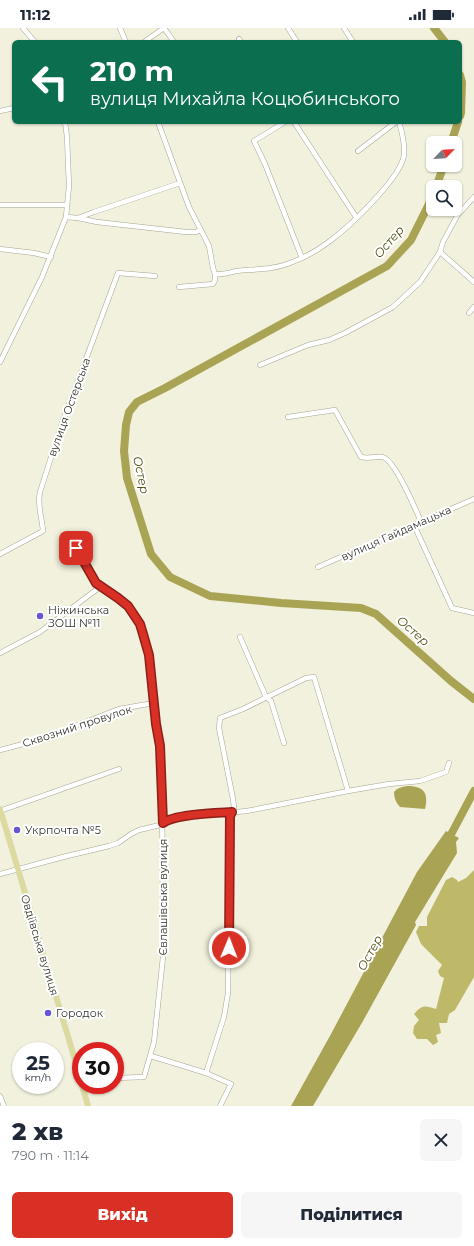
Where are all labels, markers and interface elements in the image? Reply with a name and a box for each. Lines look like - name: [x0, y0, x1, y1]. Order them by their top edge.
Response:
- text: 11:12: [20, 5, 50, 24]
- text: 210 m: [90, 54, 174, 88]
- icon: left: [24, 56, 76, 108]
- text: вулиця Михайла Коцюбинського: [90, 88, 400, 110]
- north arrow: [426, 136, 462, 172]
- map controls: [426, 136, 462, 216]
- button: search: [426, 180, 462, 216]
- water label: Остер: [370, 222, 407, 261]
- street label: вулиця Остерська: [45, 356, 93, 458]
- water label: Остер: [130, 455, 153, 495]
- street label: вулиця Гайдамацька: [339, 502, 453, 564]
- pin: [59, 531, 93, 565]
- icon: arrive: [65, 537, 87, 559]
- place label: Ніжинська ЗОШ №11: [48, 603, 109, 630]
- marker: Ніжинська ЗОШ №11: [35, 611, 45, 621]
- water label: Остер: [394, 612, 433, 649]
- street label: Сквозний провулок: [21, 702, 134, 750]
- place label: Укрпочта №5: [25, 823, 101, 837]
- marker: Укрпочта №5: [12, 825, 22, 835]
- street label: Євлашівська вулиця: [156, 839, 170, 955]
- street label: Овдіївська вулиця: [18, 893, 62, 997]
- position arrow: [208, 927, 250, 969]
- water label: Остер: [354, 932, 385, 973]
- place label: Городок: [56, 1006, 104, 1020]
- marker: Городок: [43, 1008, 53, 1018]
- speed limit sign: 30: [72, 1042, 124, 1094]
- text: 25: [26, 1051, 50, 1075]
- text: km/h: [25, 1071, 51, 1084]
- text: 2 хв: [12, 1117, 63, 1146]
- button: close: [420, 1119, 462, 1161]
- text: 790 m · 11:14: [12, 1147, 89, 1163]
- button: Вихід: [12, 1192, 233, 1238]
- button: Поділитися: [241, 1192, 462, 1238]

